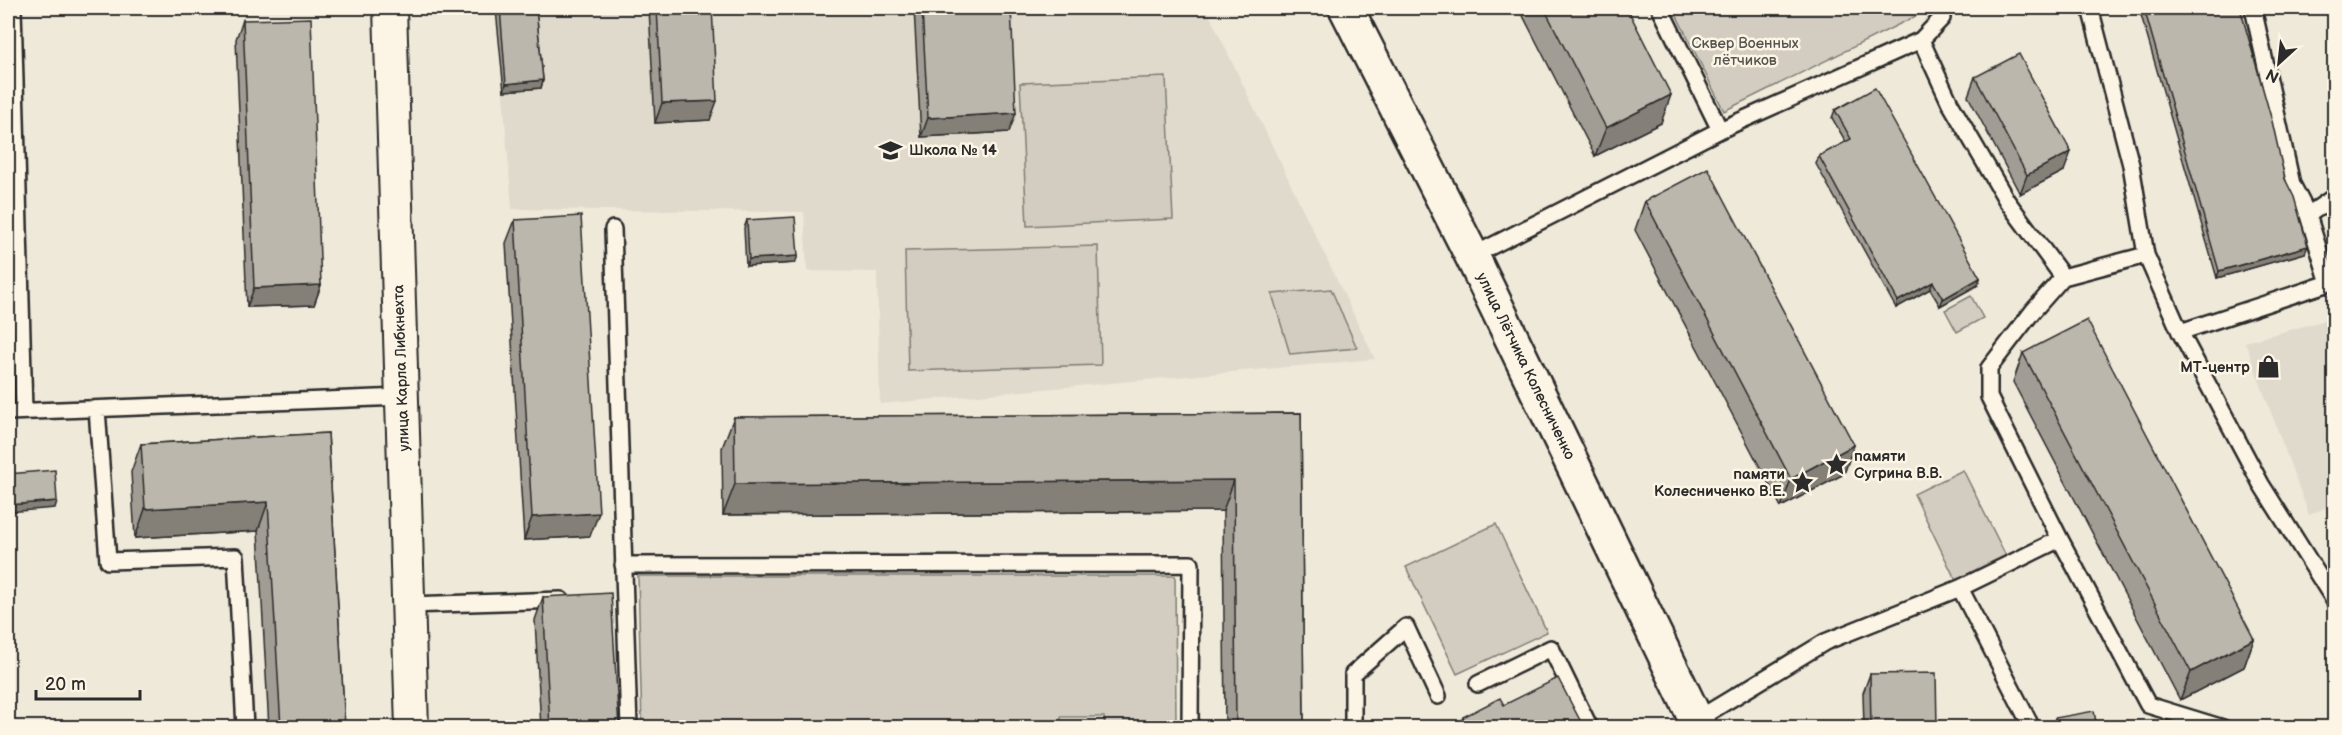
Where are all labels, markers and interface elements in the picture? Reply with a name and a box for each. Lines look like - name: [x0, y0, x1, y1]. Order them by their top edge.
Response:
- north arrow: [2249, 33, 2309, 93]
- park label: Сквер Военных лётчиков: [1691, 34, 1799, 70]
- text: N: [2263, 64, 2283, 86]
- school or university icon: Школа № 14: [878, 137, 904, 163]
- place label: Школа № 14: [909, 141, 997, 160]
- street label: улица Лётчика Колесниченко: [1472, 270, 1579, 463]
- street label: улица Карла Либкнехта: [389, 284, 414, 452]
- shop icon: МТ-центр: [2255, 354, 2281, 380]
- place label: МТ-центр: [2180, 358, 2250, 377]
- place label: памяти Сугрина В.В.: [1854, 447, 1942, 483]
- place icon: памяти Сугрина В.В.: [1823, 452, 1849, 478]
- place label: памяти Колесниченко В.Е.: [1654, 465, 1785, 501]
- place icon: памяти Колесниченко В.Е.: [1790, 470, 1816, 496]
- scale bar: [36, 663, 140, 701]
- text: 20 m: [45, 674, 86, 695]

